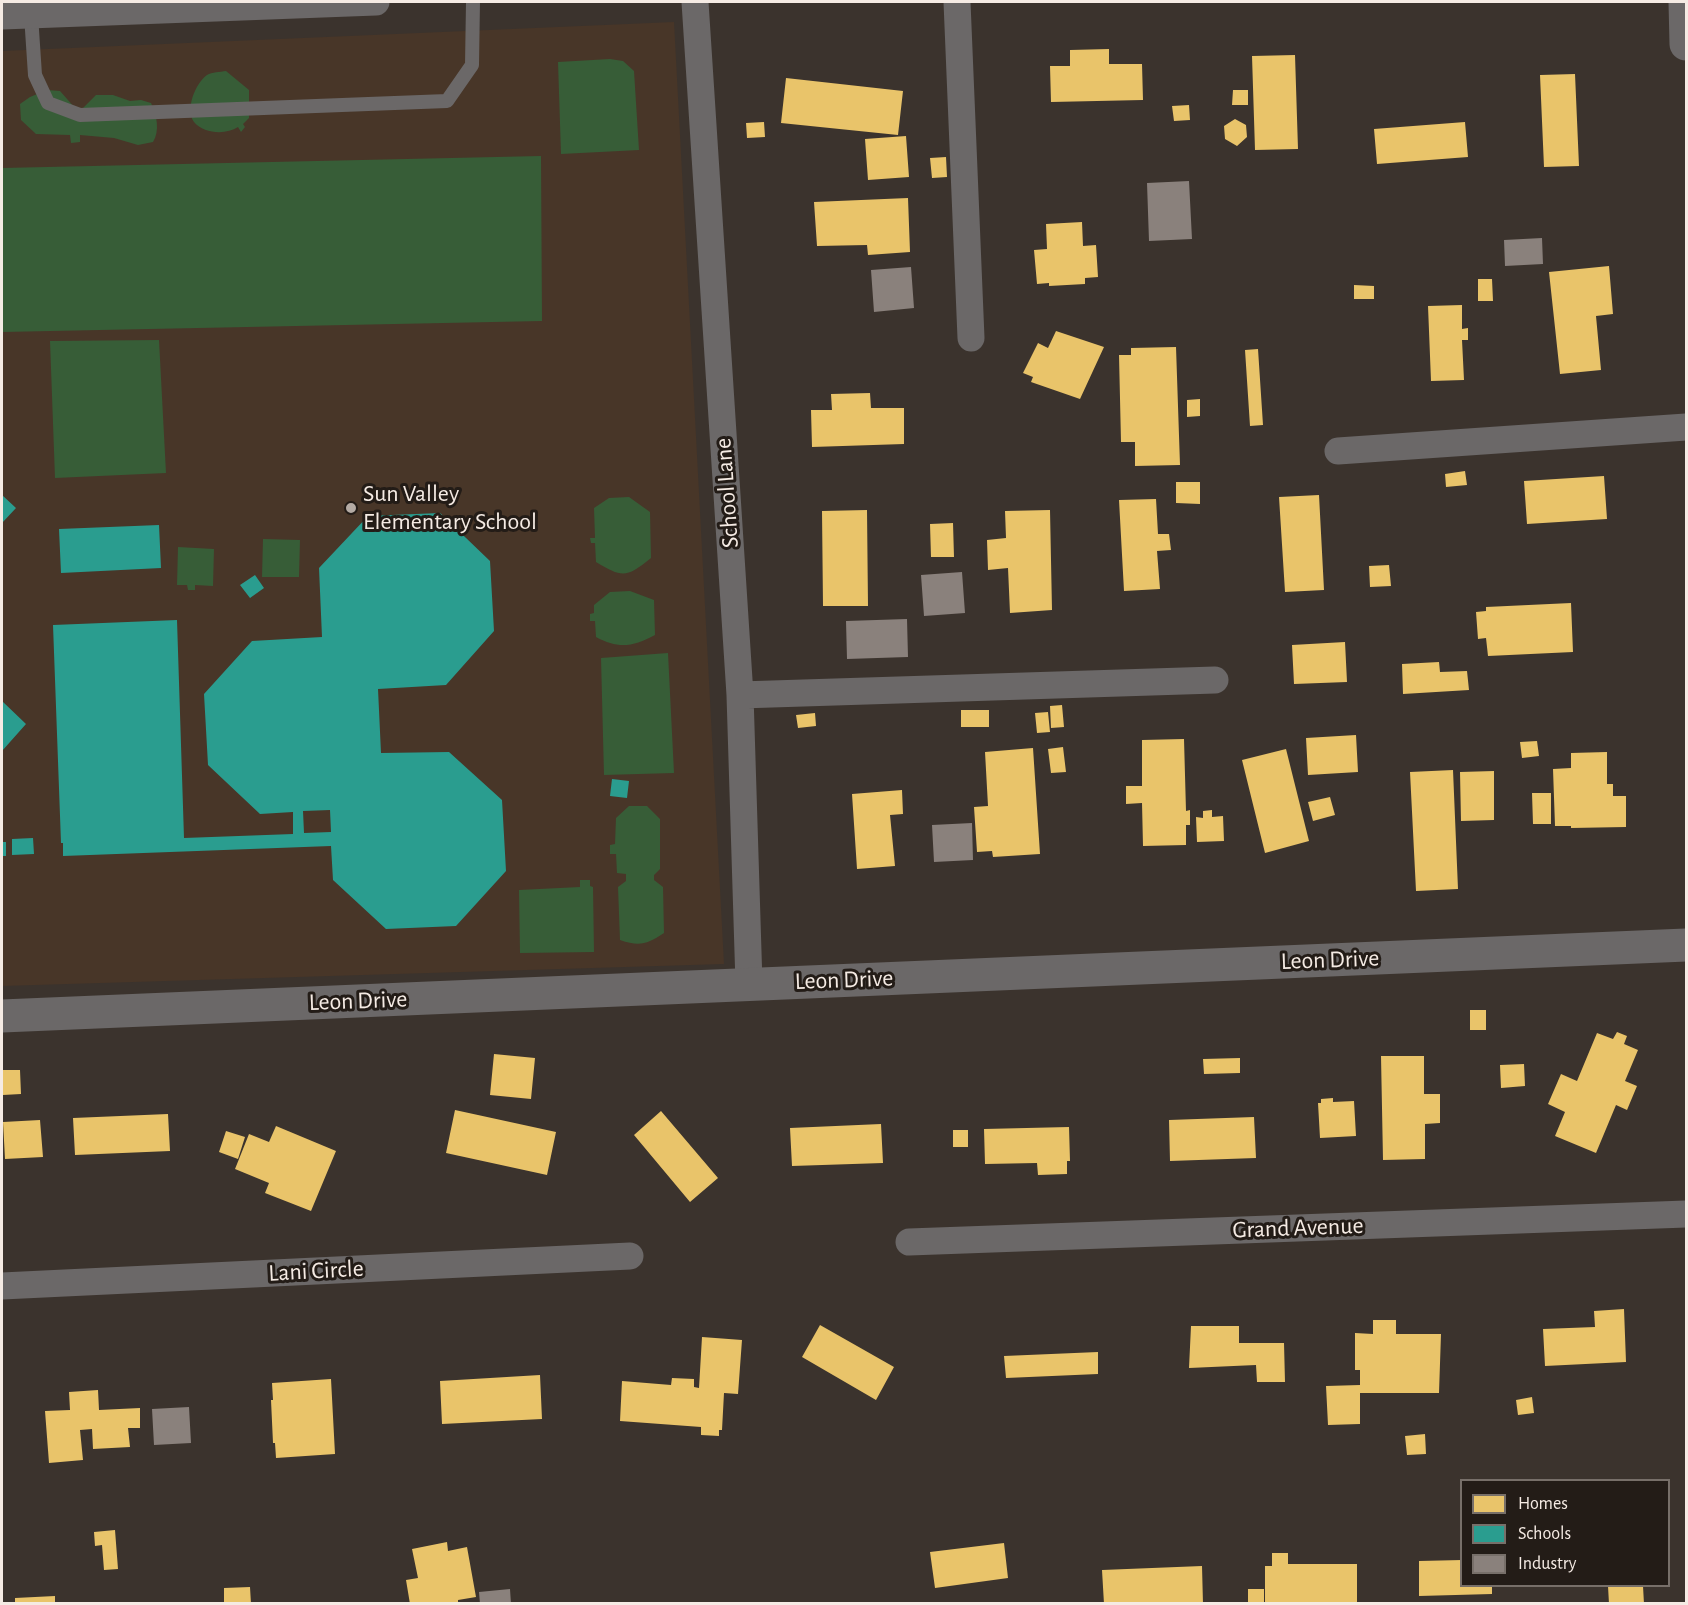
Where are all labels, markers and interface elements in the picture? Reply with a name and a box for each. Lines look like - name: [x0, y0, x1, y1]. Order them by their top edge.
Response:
- street label: School Lane: [709, 437, 745, 549]
- place label: Sun Valley Elementary School: [363, 480, 537, 536]
- marker: Sun Valley Elementary School: [344, 501, 358, 515]
- street label: Leon Drive: [1280, 944, 1380, 976]
- street label: Leon Drive: [794, 964, 894, 996]
- street label: Leon Drive: [308, 985, 408, 1017]
- street label: Grand Avenue: [1232, 1211, 1364, 1245]
- street label: Lani Circle: [268, 1254, 364, 1288]
- legend: [1460, 1479, 1670, 1587]
- text: Homes: [1518, 1495, 1568, 1513]
- text: Schools: [1518, 1525, 1571, 1543]
- text: Industry: [1518, 1555, 1577, 1573]

